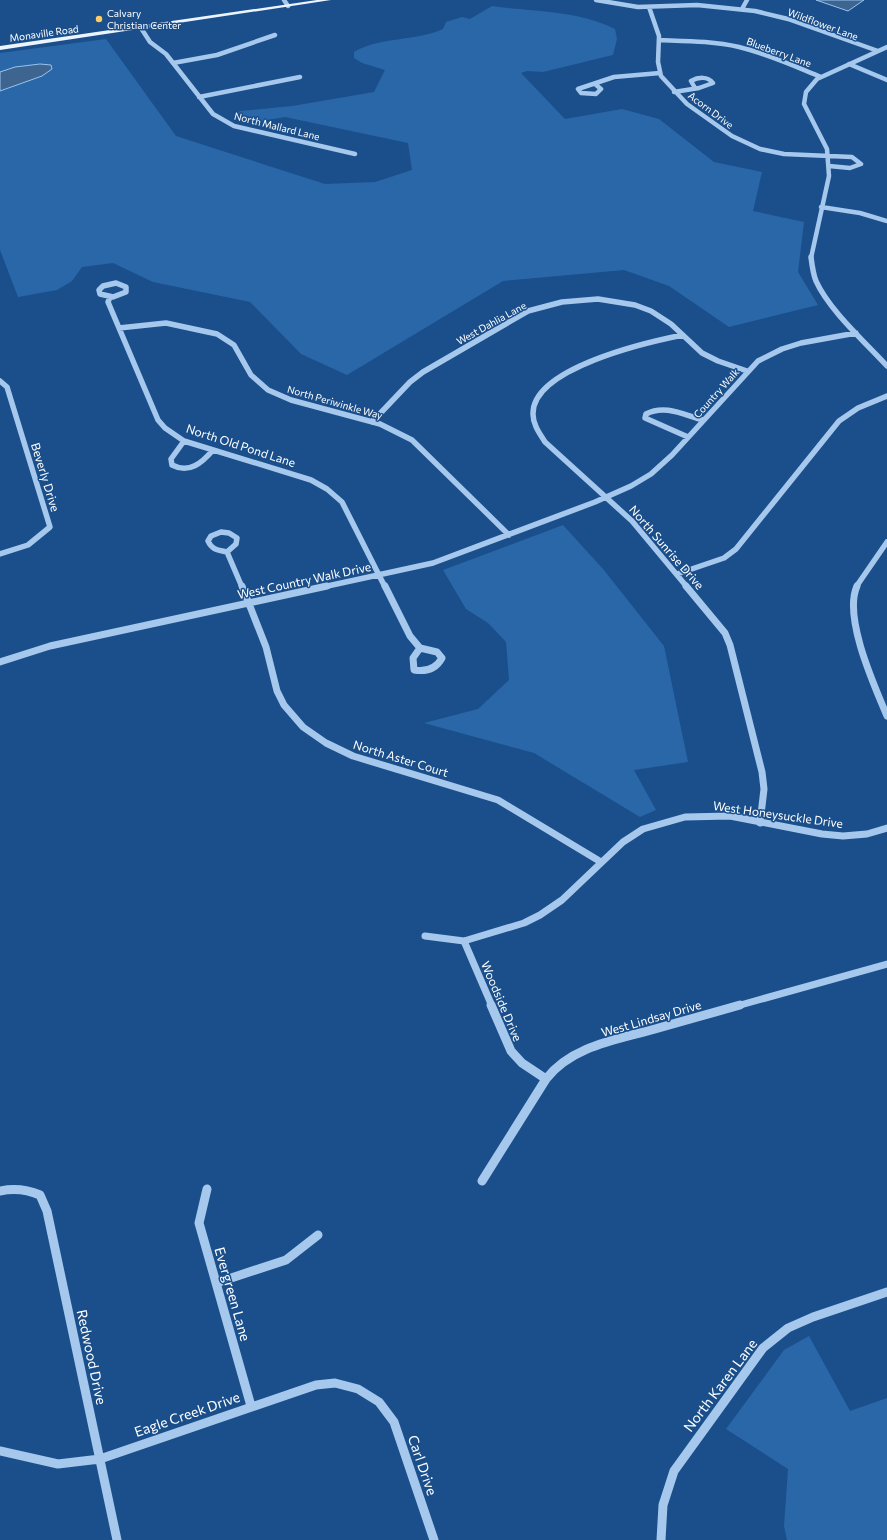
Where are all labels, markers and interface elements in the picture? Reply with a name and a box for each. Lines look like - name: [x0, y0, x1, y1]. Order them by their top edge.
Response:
- street label: Wildflower Lane: [786, 6, 860, 42]
- place label: Calvary Christian Center: [107, 7, 181, 31]
- marker: Calvary Christian Center: [94, 14, 104, 24]
- street label: Monaville Road: [9, 22, 80, 44]
- street label: Blueberry Lane: [745, 35, 813, 69]
- street label: Acorn Drive: [686, 89, 736, 131]
- street label: North Mallard Lane: [233, 110, 321, 142]
- street label: West Dahlia Lane: [454, 299, 528, 347]
- street label: Country Walk: [691, 365, 742, 420]
- street label: North Periwinkle Way: [286, 383, 384, 421]
- street label: North Old Pond Lane: [185, 421, 297, 469]
- street label: Beverly Drive: [29, 441, 63, 513]
- street label: North Sunrise Drive: [627, 502, 707, 592]
- street label: West Country Walk Drive: [236, 559, 372, 601]
- street label: North Aster Court: [352, 737, 450, 779]
- street label: West Honeysuckle Drive: [712, 798, 844, 830]
- street label: Woodside Drive: [479, 959, 525, 1043]
- street label: West Lindsay Drive: [599, 997, 703, 1039]
- street label: Evergreen Lane: [211, 1245, 255, 1343]
- street label: Redwood Drive: [74, 1308, 110, 1406]
- street label: North Karen Lane: [680, 1335, 760, 1435]
- street label: Eagle Creek Drive: [132, 1388, 242, 1440]
- street label: Carl Drive: [405, 1433, 441, 1497]

